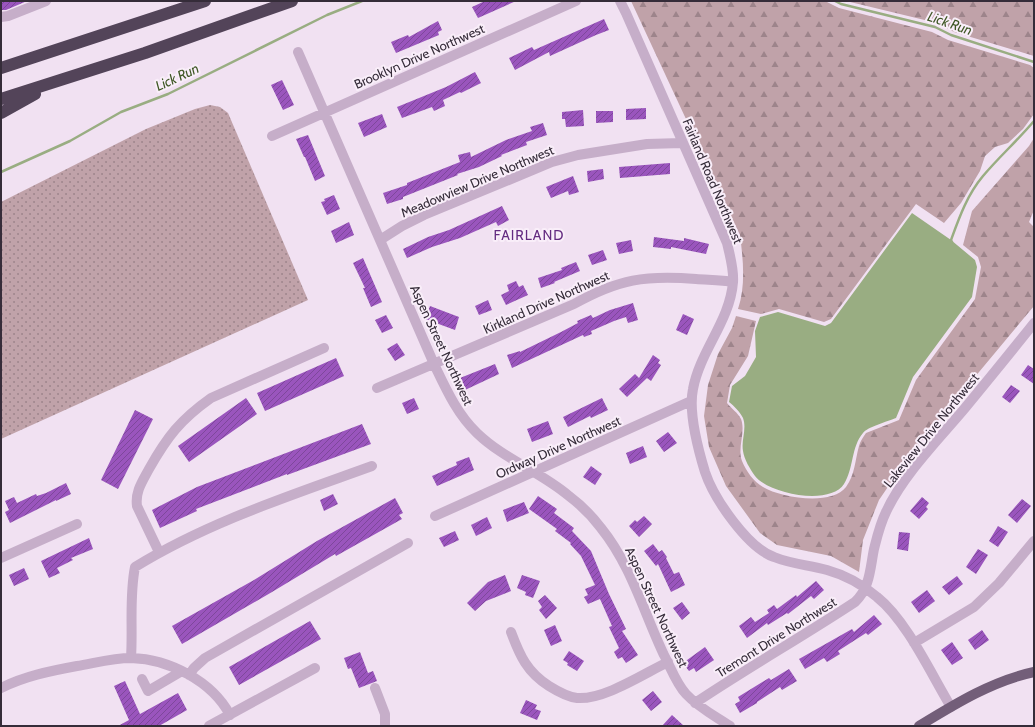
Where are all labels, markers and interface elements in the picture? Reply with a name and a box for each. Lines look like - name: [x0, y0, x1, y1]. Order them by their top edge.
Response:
- water label: Lick Run: [925, 7, 975, 39]
- street label: Brooklyn Drive Northwest: [351, 20, 487, 92]
- water label: Lick Run: [152, 59, 202, 95]
- street label: Fairland Road Northwest: [679, 116, 747, 247]
- street label: Meadowview Drive Northwest: [398, 141, 556, 221]
- district label: FAIRLAND: [494, 226, 564, 244]
- street label: Kirkland Drive Northwest: [480, 267, 612, 337]
- street label: Aspen Street Northwest: [407, 282, 477, 408]
- street label: Lakeview Drive Northwest: [880, 369, 982, 490]
- street label: Ordway Drive Northwest: [493, 412, 624, 482]
- street label: Aspen Street Northwest: [622, 544, 692, 670]
- street label: Tremont Drive Northwest: [713, 593, 840, 681]

